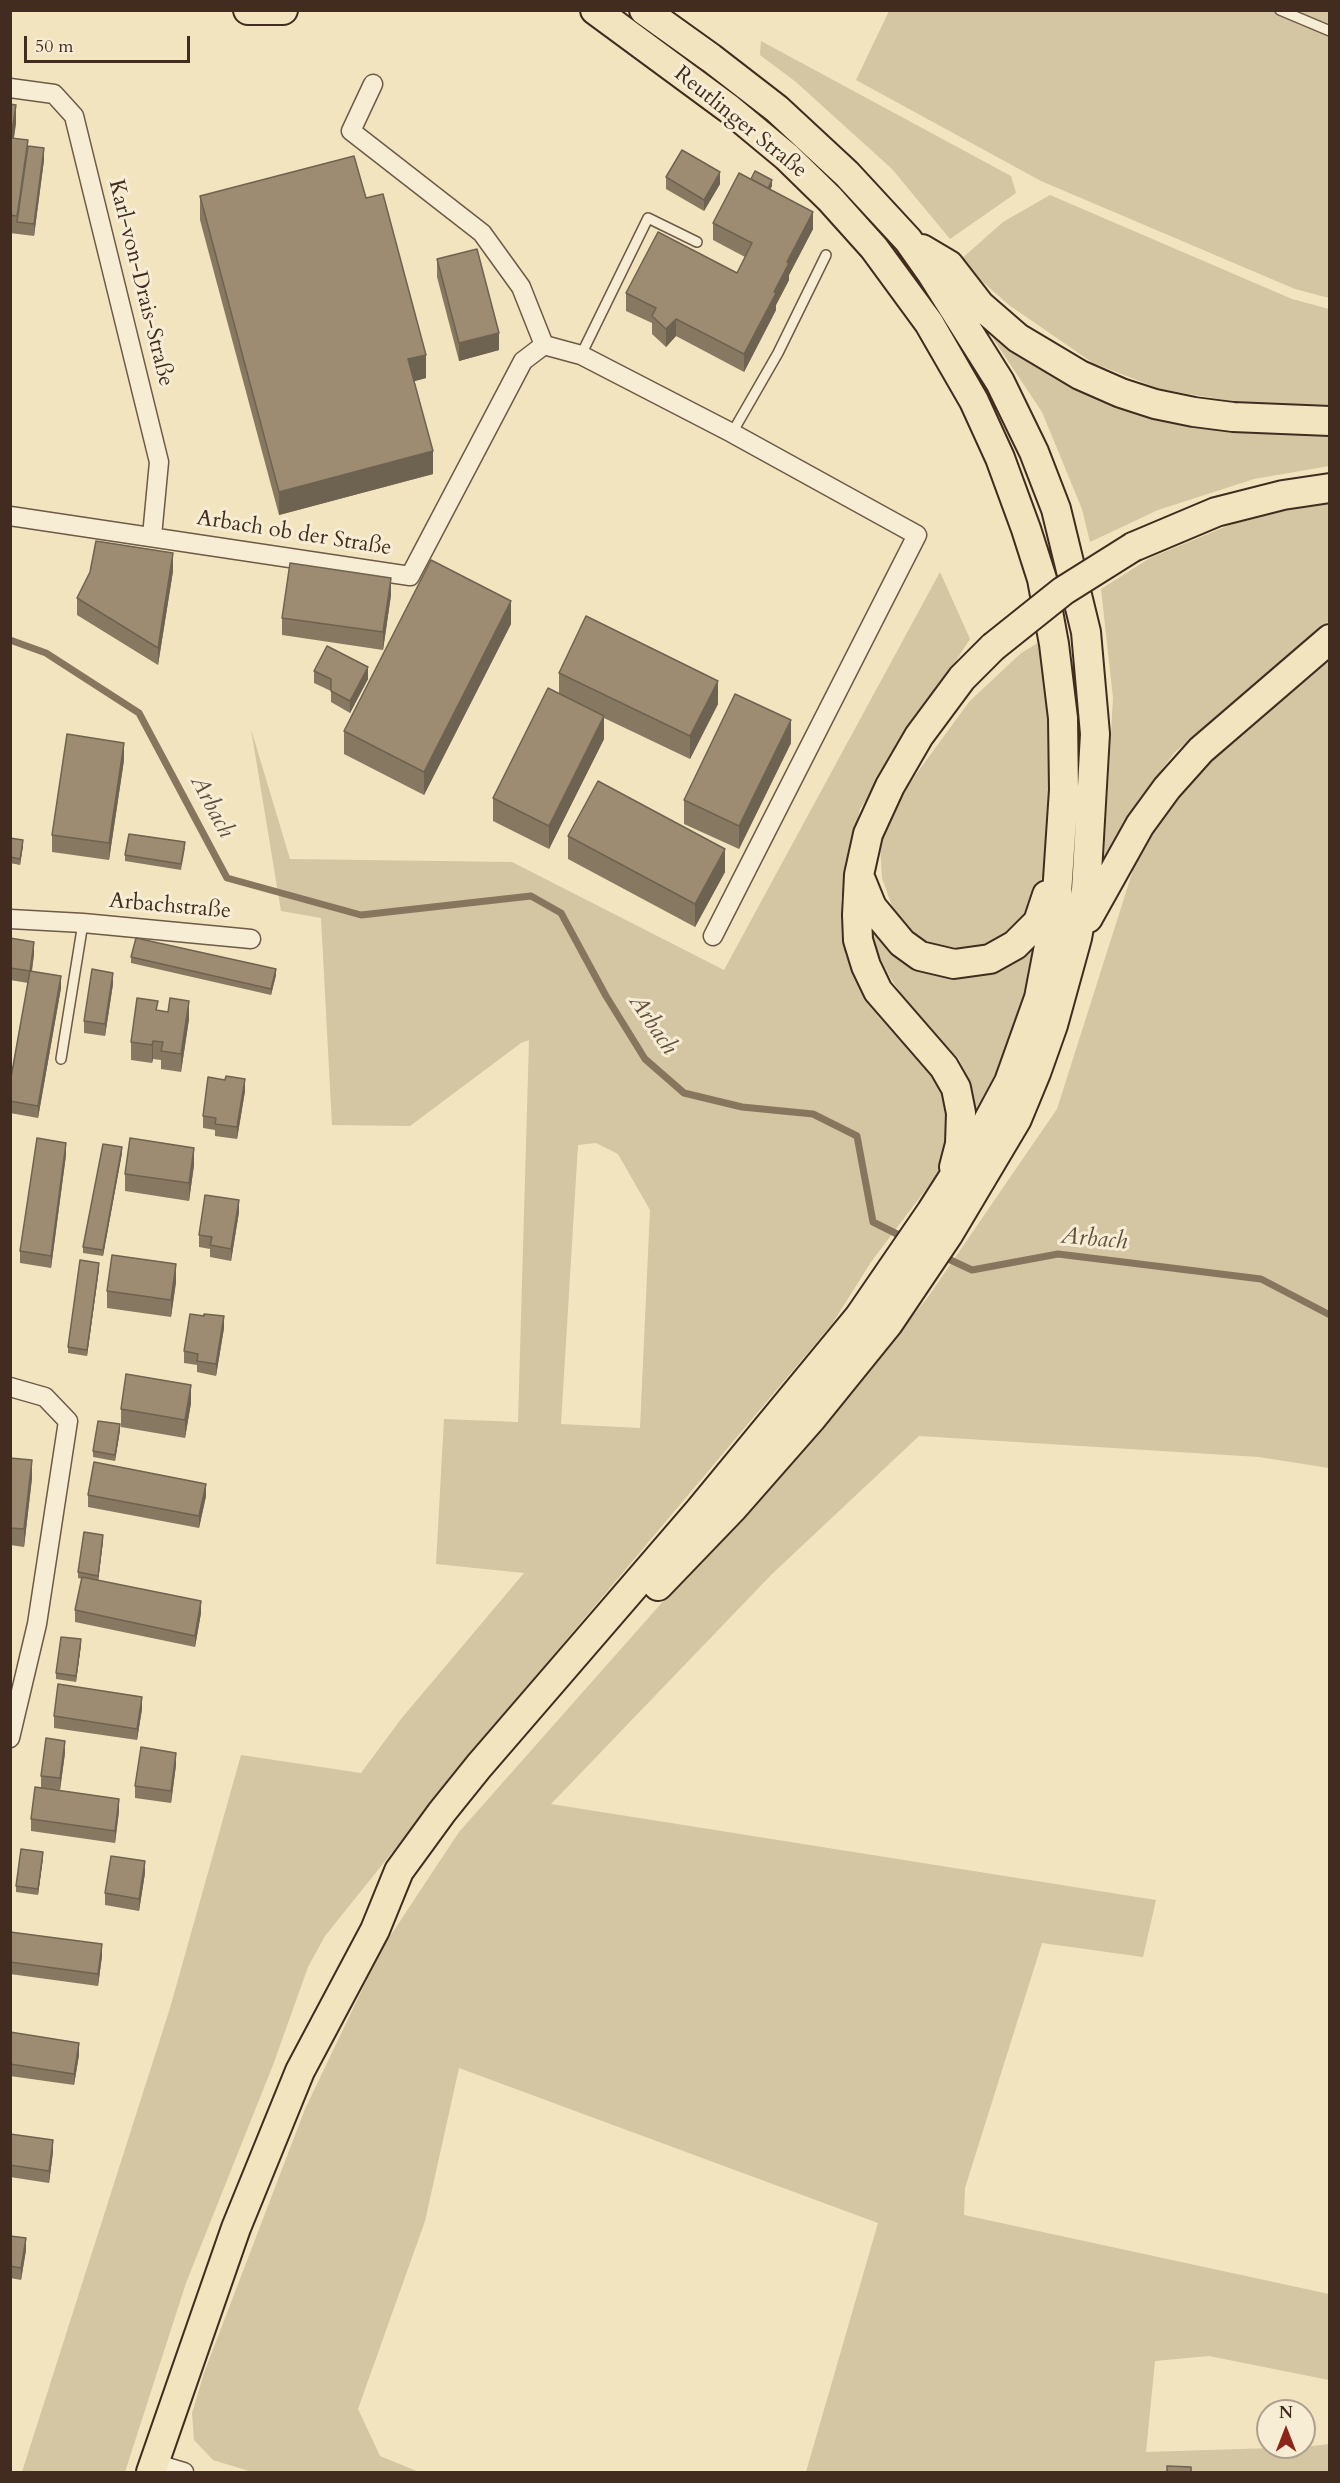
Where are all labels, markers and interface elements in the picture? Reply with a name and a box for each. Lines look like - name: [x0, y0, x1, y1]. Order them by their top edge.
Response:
- scale bar: [27, 24, 194, 62]
- text: 50 m: [35, 34, 74, 59]
- street label: Reutlinger Straße: [668, 61, 812, 185]
- street label: Karl-von-Drais-Straße: [102, 177, 178, 389]
- street label: Arbach ob der Straße: [195, 506, 393, 562]
- water label: Arbach: [183, 771, 239, 843]
- street label: Arbachstraße: [108, 889, 232, 925]
- water label: Arbach: [621, 989, 683, 1061]
- water label: Arbach: [1059, 1223, 1129, 1257]
- north arrow: [1256, 2399, 1316, 2459]
- text: N: [1279, 2402, 1293, 2424]

